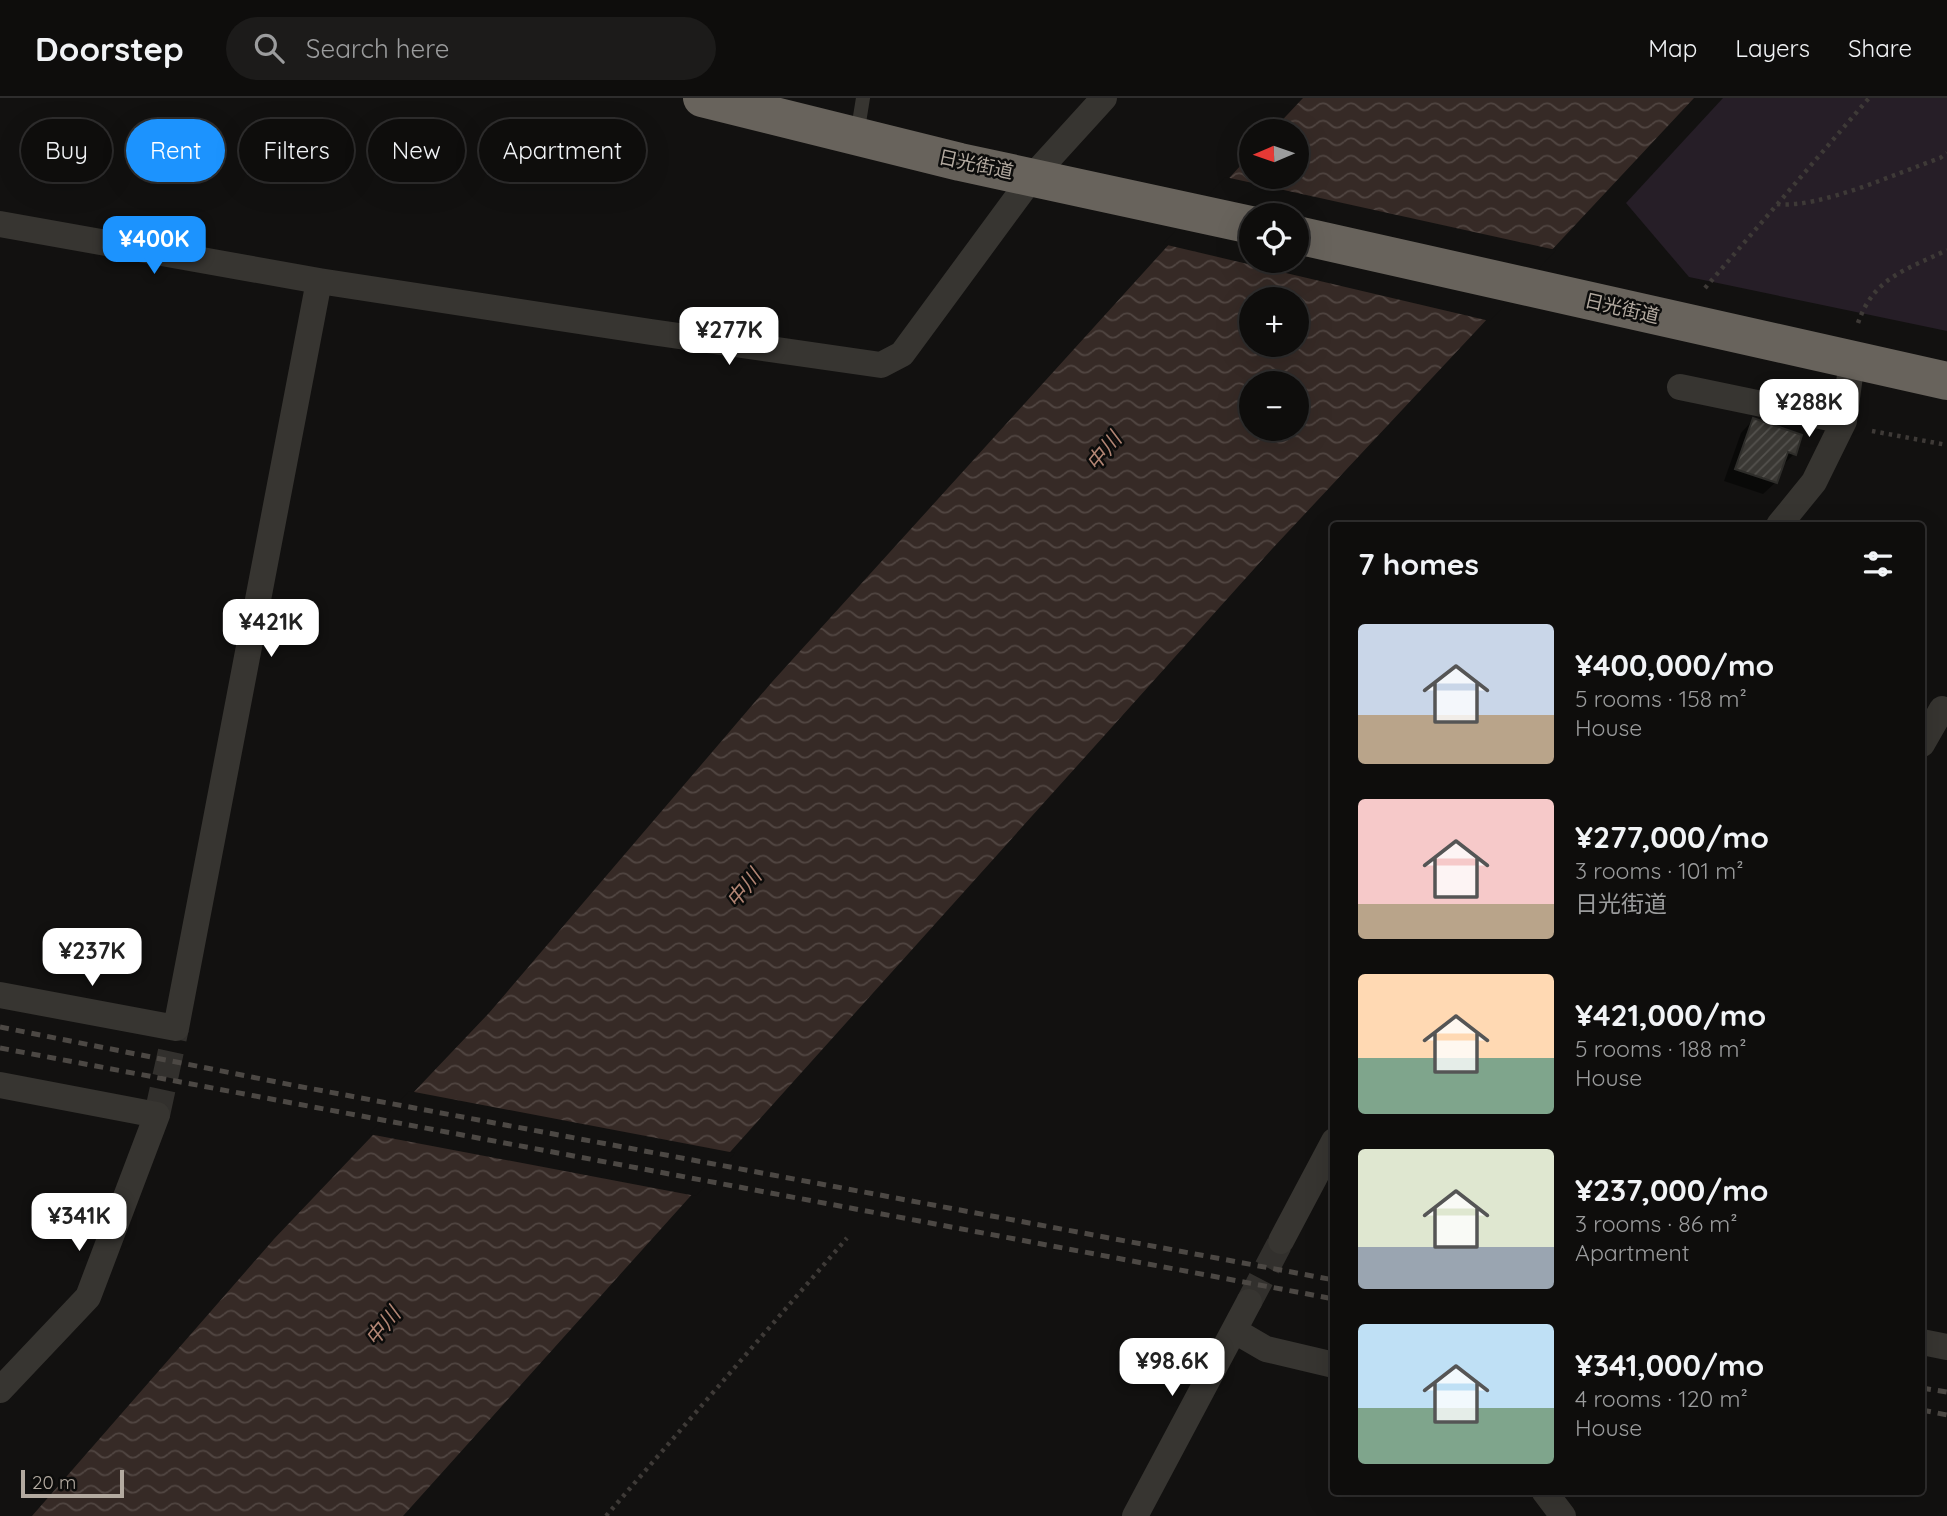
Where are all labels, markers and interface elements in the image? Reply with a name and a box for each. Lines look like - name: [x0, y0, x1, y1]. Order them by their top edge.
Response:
- search box: [226, 17, 716, 80]
- text: Doorstep: [35, 28, 184, 69]
- icon: search: [250, 29, 288, 67]
- text: Search here: [306, 32, 449, 65]
- text: Map: [1648, 33, 1697, 63]
- text: Layers: [1735, 33, 1810, 63]
- text: Share: [1848, 33, 1912, 63]
- chip: Buy: [21, 119, 112, 182]
- chip: Rent: [126, 119, 225, 182]
- chip: Filters: [239, 119, 354, 182]
- chip: New: [368, 119, 465, 182]
- chip: Apartment: [479, 119, 646, 182]
- north arrow: [1239, 119, 1309, 189]
- map controls: [1239, 119, 1309, 441]
- street label: 日光街道: [936, 144, 1016, 184]
- button: locate: [1239, 203, 1309, 273]
- pin: ¥400K: [105, 216, 203, 276]
- text: ¥400K: [119, 224, 189, 253]
- button: +: [1239, 287, 1309, 357]
- street label: 日光街道: [1582, 288, 1662, 328]
- pin: ¥277K: [680, 308, 778, 367]
- text: ¥277K: [695, 315, 763, 344]
- button: −: [1239, 371, 1309, 441]
- pin: ¥288K: [1760, 380, 1858, 439]
- text: ¥288K: [1775, 387, 1843, 416]
- water label: 中川: [1080, 425, 1128, 476]
- text: 7 homes: [1358, 545, 1479, 583]
- icon: filters: [1859, 545, 1897, 583]
- pin: ¥421K: [222, 600, 320, 659]
- text: ¥421K: [239, 607, 303, 636]
- text: ¥400,000/mo: [1575, 646, 1774, 684]
- icon: home: [1414, 652, 1498, 736]
- text: 5 rooms · 158 m²: [1575, 684, 1747, 713]
- text: House: [1575, 713, 1642, 742]
- text: ¥277,000/mo: [1575, 818, 1769, 856]
- icon: home: [1414, 827, 1498, 911]
- text: 3 rooms · 101 m²: [1575, 856, 1744, 885]
- water label: 中川: [720, 862, 768, 913]
- text: 日光街道: [1575, 889, 1667, 918]
- pin: ¥237K: [43, 928, 141, 988]
- text: ¥237K: [59, 936, 125, 965]
- text: ¥421,000/mo: [1575, 996, 1766, 1034]
- icon: home: [1414, 1002, 1498, 1086]
- text: 5 rooms · 188 m²: [1575, 1034, 1747, 1063]
- text: House: [1575, 1063, 1642, 1092]
- text: ¥237,000/mo: [1575, 1171, 1769, 1209]
- icon: home: [1414, 1177, 1498, 1261]
- pin: ¥341K: [30, 1194, 128, 1253]
- text: ¥341K: [48, 1201, 110, 1230]
- text: 3 rooms · 86 m²: [1575, 1209, 1738, 1238]
- text: Apartment: [1575, 1238, 1689, 1267]
- water label: 中川: [359, 1300, 407, 1351]
- pin: ¥98.6K: [1115, 1338, 1229, 1398]
- text: ¥98.6K: [1136, 1346, 1208, 1375]
- text: ¥341,000/mo: [1575, 1346, 1764, 1384]
- icon: home: [1414, 1352, 1498, 1436]
- text: 4 rooms · 120 m²: [1575, 1384, 1748, 1413]
- text: House: [1575, 1413, 1642, 1442]
- scale bar: [21, 1467, 124, 1499]
- text: 20 m: [32, 1470, 76, 1494]

